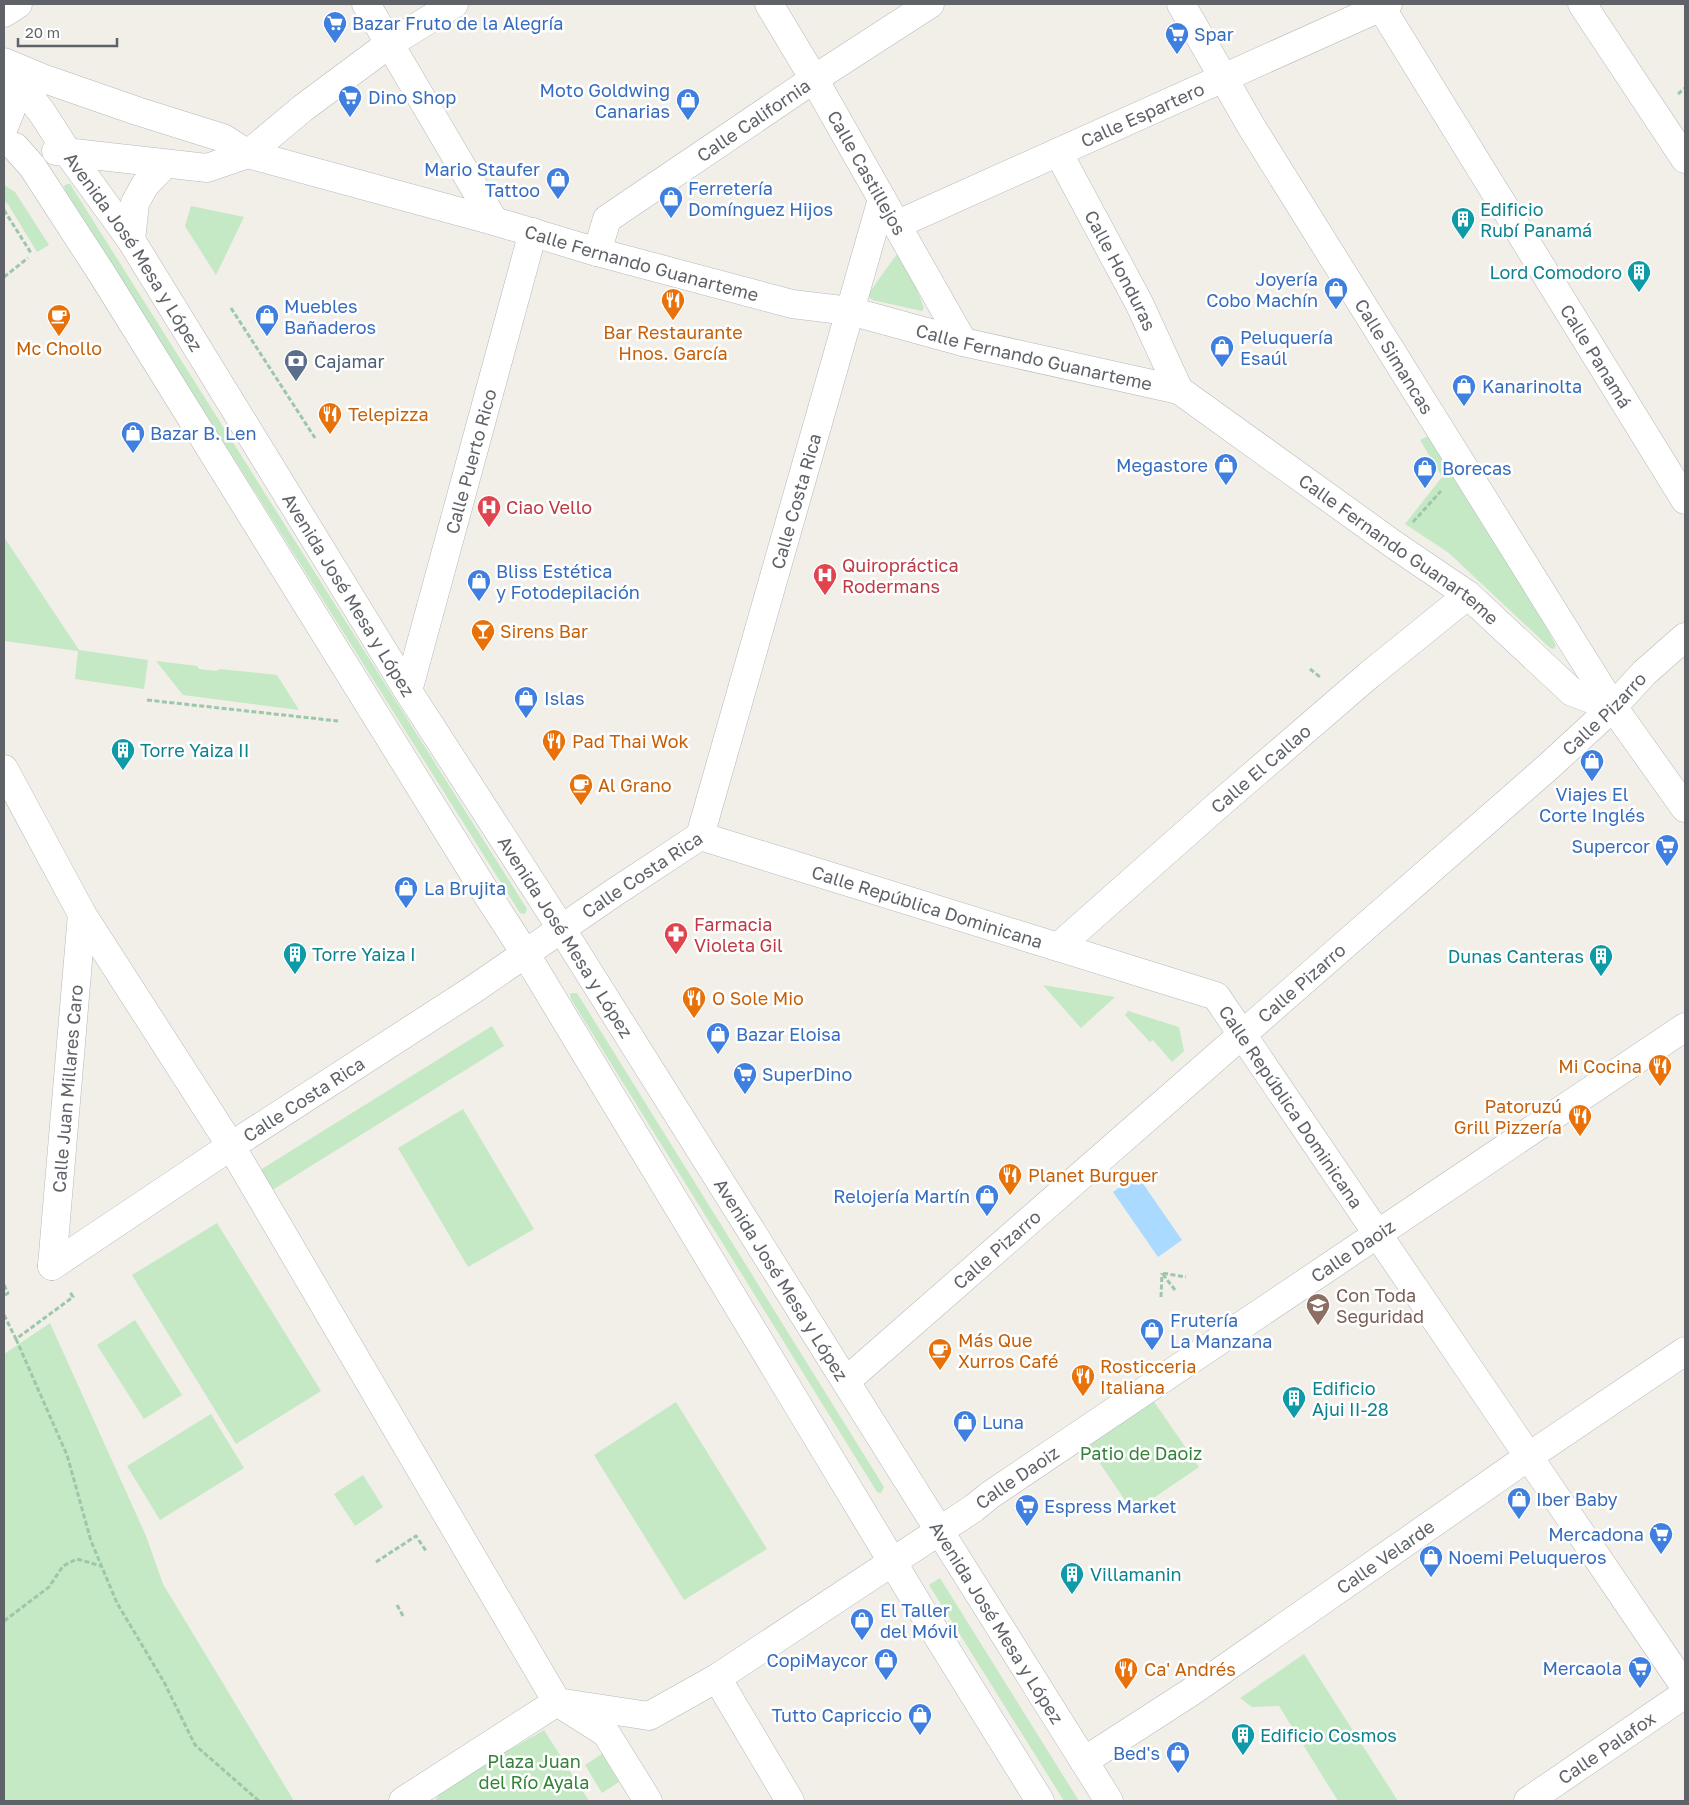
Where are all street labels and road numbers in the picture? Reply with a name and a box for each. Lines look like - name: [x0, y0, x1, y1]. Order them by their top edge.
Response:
- street label: Calle California: [692, 74, 814, 166]
- street label: Calle Espartero: [1077, 77, 1208, 152]
- street label: Calle Castillejos: [823, 106, 911, 239]
- street label: Avenida José Mesa y López: [60, 148, 208, 355]
- street label: Calle Honduras: [1080, 206, 1161, 334]
- street label: Calle Fernando Guanarteme: [522, 220, 761, 306]
- street label: Calle Simancas: [1350, 295, 1439, 418]
- street label: Calle Panamá: [1556, 300, 1636, 412]
- street label: Calle Fernando Guanarteme: [914, 319, 1154, 395]
- street label: Calle Puerto Rico: [440, 386, 501, 536]
- street label: Calle Costa Rica: [766, 431, 826, 572]
- street label: Calle Fernando Guanarteme: [1295, 469, 1503, 629]
- street label: Avenida José Mesa y López: [278, 489, 420, 700]
- street label: Calle Pizarro: [1557, 667, 1651, 760]
- street label: Calle El Callao: [1206, 719, 1315, 818]
- street label: Calle Costa Rica: [577, 827, 706, 923]
- street label: Avenida José Mesa y López: [494, 832, 638, 1042]
- street label: Calle República Dominicana: [809, 860, 1046, 953]
- street label: Calle Pizarro: [1253, 938, 1350, 1027]
- street label: Calle Juan Millares Caro: [47, 984, 87, 1194]
- street label: Calle República Dominicana: [1214, 1001, 1368, 1212]
- street label: Calle Costa Rica: [239, 1052, 369, 1146]
- street label: Avenida José Mesa y López: [710, 1174, 853, 1385]
- street label: Calle Pizarro: [948, 1205, 1045, 1294]
- street label: Calle Daoiz: [1307, 1215, 1399, 1287]
- street label: Calle Daoiz: [971, 1441, 1063, 1514]
- street label: Calle Velarde: [1332, 1515, 1438, 1598]
- street label: Avenida José Mesa y López: [925, 1517, 1069, 1728]
- street label: Calle Palafox: [1554, 1706, 1660, 1788]

